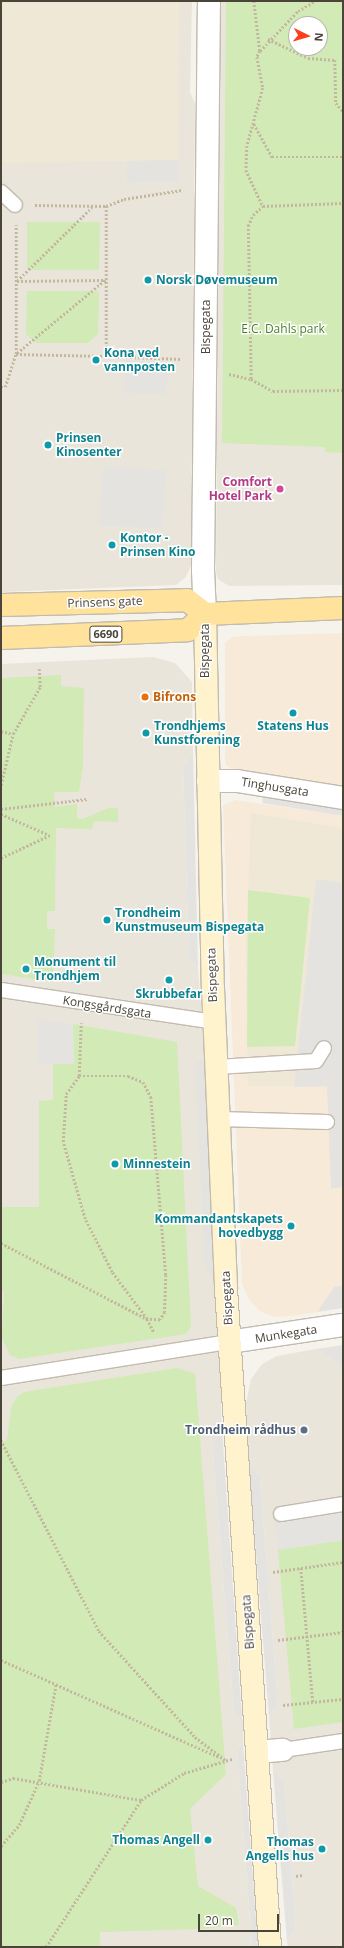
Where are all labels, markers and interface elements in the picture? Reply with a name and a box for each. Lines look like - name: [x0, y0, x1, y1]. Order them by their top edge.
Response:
- north arrow: [288, 16, 328, 56]
- text: N: [312, 32, 327, 42]
- place label: Norsk Døvemuseum: [156, 273, 278, 287]
- marker: Norsk Døvemuseum: [143, 275, 153, 285]
- street label: Bispegata: [199, 300, 213, 354]
- park label: E.C. Dahls park: [241, 322, 325, 336]
- place label: Kona ved vannposten: [104, 346, 175, 374]
- marker: Kona ved vannposten: [91, 355, 101, 365]
- place label: Prinsen Kinosenter: [56, 431, 122, 459]
- marker: Prinsen Kinosenter: [43, 440, 53, 450]
- place label: Comfort Hotel Park: [209, 475, 272, 503]
- marker: Comfort Hotel Park: [275, 484, 285, 494]
- place label: Kontor - Prinsen Kino: [120, 531, 196, 559]
- marker: Kontor - Prinsen Kino: [107, 540, 117, 550]
- street label: Prinsens gate: [67, 593, 143, 611]
- street label: Bispegata: [198, 624, 212, 678]
- road number: 6690: [89, 625, 123, 643]
- place label: Bifrons: [153, 690, 196, 704]
- marker: Bifrons: [140, 692, 150, 702]
- marker: Statens Hus: [288, 708, 298, 718]
- place label: Trondhjems Kunstforening: [154, 719, 240, 747]
- place label: Statens Hus: [257, 719, 329, 733]
- marker: Trondhjems Kunstforening: [141, 728, 151, 738]
- street label: Tinghusgata: [240, 775, 310, 799]
- place label: Trondheim Kunstmuseum Bispegata: [115, 906, 264, 934]
- marker: Trondheim Kunstmuseum Bispegata: [102, 915, 112, 925]
- street label: Bispegata: [204, 947, 220, 1003]
- place label: Monument til Trondhjem: [34, 955, 116, 983]
- marker: Monument til Trondhjem: [21, 964, 31, 974]
- marker: Skrubbefar: [164, 975, 174, 985]
- place label: Skrubbefar: [135, 987, 203, 1001]
- street label: Kongsgårdsgata: [62, 993, 152, 1021]
- place label: Minnestein: [123, 1157, 191, 1171]
- marker: Minnestein: [110, 1159, 120, 1169]
- place label: Kommandantskapets hovedbygg: [154, 1212, 283, 1240]
- marker: Kommandantskapets hovedbygg: [286, 1221, 296, 1231]
- street label: Bispegata: [218, 1270, 236, 1326]
- street label: Munkegata: [254, 1322, 318, 1346]
- place label: Trondheim rådhus: [185, 1423, 296, 1437]
- marker: Trondheim rådhus: [299, 1425, 309, 1435]
- street label: Bispegata: [239, 1594, 257, 1650]
- place label: Thomas Angell: [112, 1833, 200, 1847]
- marker: Thomas Angell: [203, 1835, 213, 1845]
- place label: Thomas Angells hus: [246, 1835, 314, 1863]
- marker: Thomas Angells hus: [317, 1844, 327, 1854]
- scale bar: [200, 1906, 281, 1932]
- text: 20 m: [205, 1912, 233, 1929]

